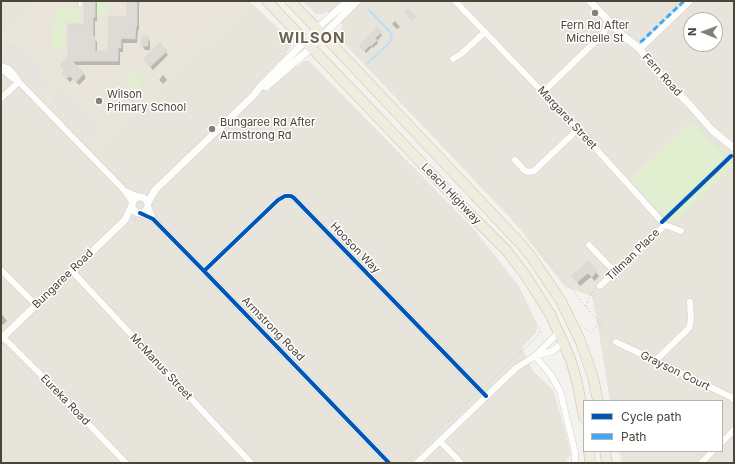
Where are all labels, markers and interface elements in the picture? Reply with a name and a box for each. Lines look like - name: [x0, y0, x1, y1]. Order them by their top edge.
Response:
- marker: Fern Rd After Michelle St: [590, 8, 600, 18]
- north arrow: [683, 12, 723, 52]
- place label: Fern Rd After Michelle St: [561, 19, 629, 45]
- text: N: [685, 27, 699, 36]
- district label: WILSON: [278, 29, 346, 47]
- street label: Fern Road: [639, 51, 685, 99]
- street label: Margaret Street: [535, 84, 599, 152]
- place label: Wilson Primary School: [107, 88, 186, 114]
- marker: Wilson Primary School: [94, 96, 104, 106]
- place label: Bungaree Rd After Armstrong Rd: [220, 116, 315, 142]
- marker: Bungaree Rd After Armstrong Rd: [207, 124, 217, 134]
- street label: Leach Highway: [418, 161, 484, 227]
- street label: Hooson Way: [327, 220, 383, 276]
- street label: Tillman Place: [604, 226, 662, 284]
- street label: Bungaree Road: [30, 247, 96, 311]
- street label: Armstrong Road: [239, 294, 307, 364]
- street label: McManus Street: [127, 331, 195, 403]
- street label: Grayson Court: [638, 349, 712, 393]
- street label: Eureka Road: [38, 372, 92, 428]
- legend: [583, 400, 723, 452]
- text: Cycle path: [621, 409, 682, 424]
- text: Path: [621, 429, 646, 444]

